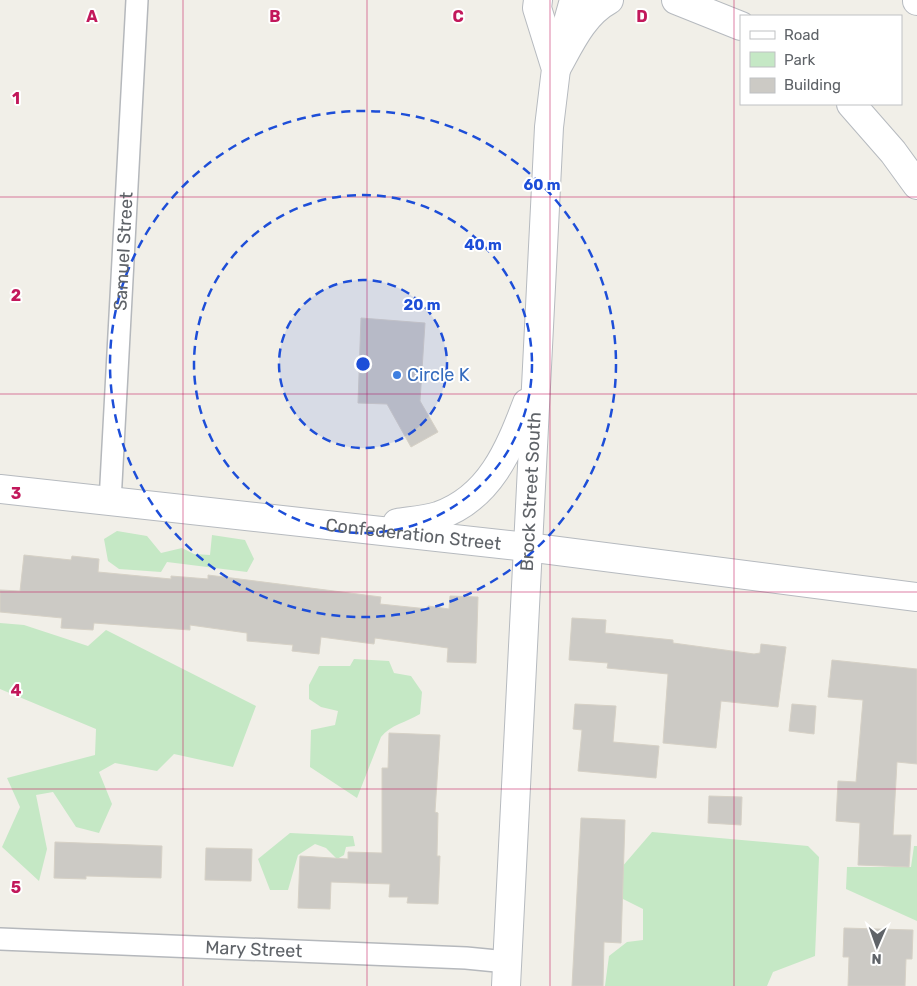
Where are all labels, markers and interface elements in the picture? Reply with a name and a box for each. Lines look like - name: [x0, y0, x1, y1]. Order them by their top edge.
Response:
- text: A: [86, 7, 98, 26]
- text: B: [269, 7, 281, 26]
- text: C: [452, 7, 464, 26]
- text: D: [636, 7, 648, 26]
- legend: [740, 15, 902, 105]
- text: Road: [784, 26, 820, 44]
- text: Park: [784, 51, 815, 69]
- text: Building: [784, 76, 841, 94]
- text: 1: [12, 89, 20, 108]
- text: 60 m: [524, 176, 560, 194]
- street label: Samuel Street: [109, 191, 138, 311]
- text: 40 m: [464, 236, 502, 254]
- text: 2: [11, 286, 21, 305]
- text: 20 m: [404, 296, 440, 314]
- centre of rings: [354, 355, 372, 373]
- place label: Circle K: [407, 364, 470, 386]
- marker: Circle K: [391, 369, 403, 381]
- street label: Brock Street South: [516, 411, 546, 572]
- text: 3: [11, 484, 21, 503]
- street label: Confederation Street: [325, 514, 502, 555]
- text: 4: [11, 681, 22, 700]
- text: 5: [11, 878, 21, 897]
- north arrow: [852, 921, 902, 971]
- street label: Mary Street: [205, 936, 303, 962]
- text: N: [871, 950, 882, 967]

